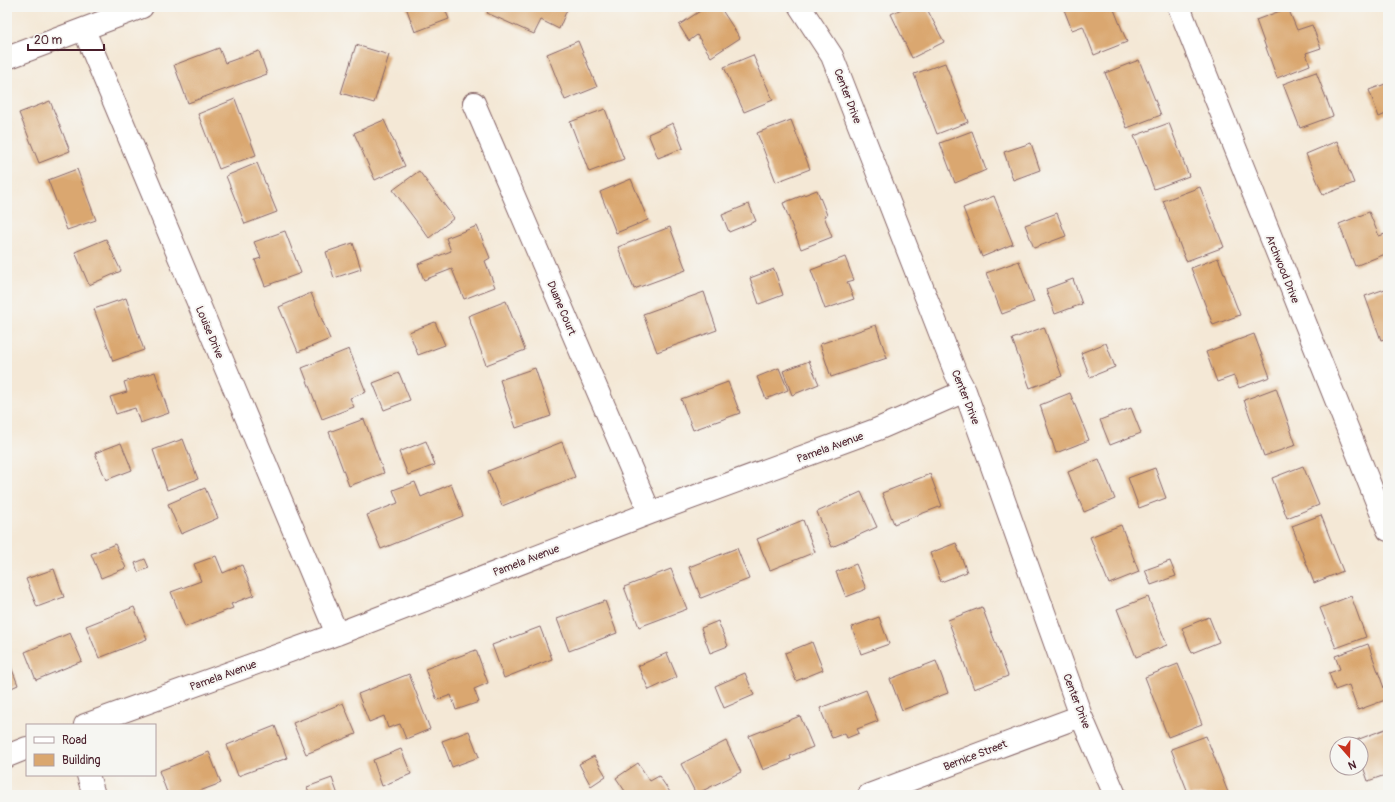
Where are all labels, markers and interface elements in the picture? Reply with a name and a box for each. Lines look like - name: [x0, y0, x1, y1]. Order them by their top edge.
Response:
- scale bar: [28, 26, 104, 52]
- text: 20 m: [34, 33, 63, 48]
- street label: Center Drive: [831, 67, 864, 126]
- street label: Archwood Drive: [1263, 233, 1302, 306]
- street label: Duane Court: [544, 279, 579, 338]
- street label: Louise Drive: [193, 304, 227, 361]
- street label: Center Drive: [949, 368, 983, 427]
- street label: Pamela Avenue: [795, 429, 866, 466]
- street label: Pamela Avenue: [491, 542, 562, 579]
- street label: Pamela Avenue: [188, 657, 259, 694]
- street label: Center Drive: [1060, 672, 1093, 731]
- legend: [26, 724, 156, 776]
- text: Road: [62, 733, 87, 748]
- north arrow: [1329, 736, 1369, 776]
- street label: Bernice Street: [942, 737, 1009, 774]
- text: Building: [62, 753, 101, 768]
- text: N: [1346, 758, 1358, 772]

